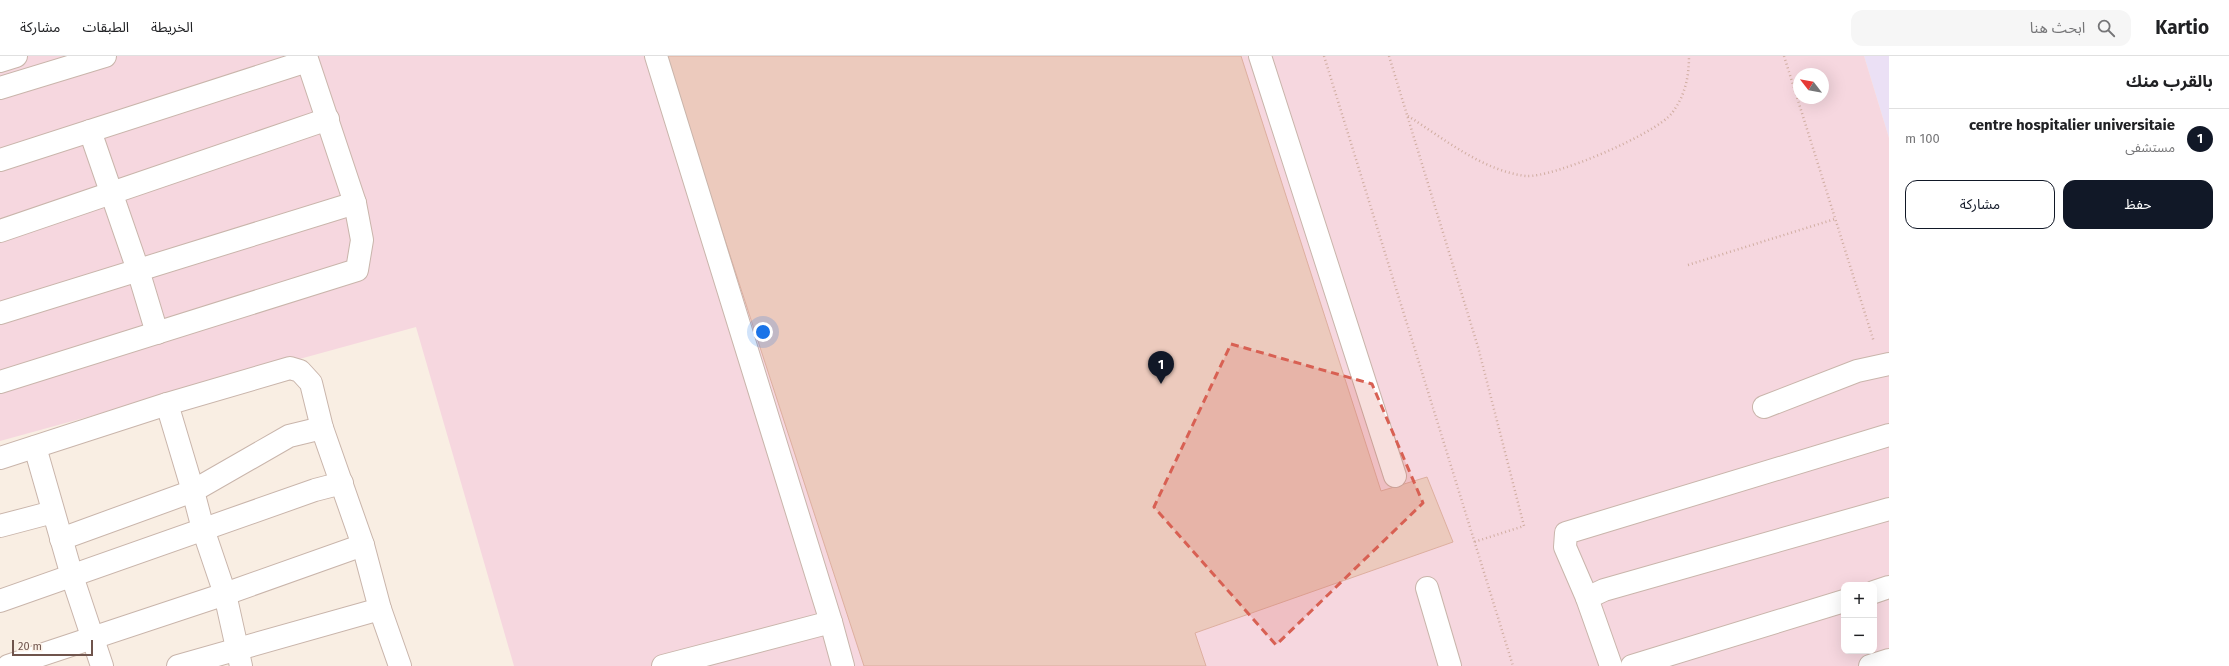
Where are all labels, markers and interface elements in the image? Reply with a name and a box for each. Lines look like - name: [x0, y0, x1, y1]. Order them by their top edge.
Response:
- search box: [1851, 10, 2131, 46]
- text: Kartio: [2155, 16, 2209, 39]
- icon: search: [2095, 17, 2117, 39]
- text: مشاركة: [20, 19, 60, 36]
- text: الطبقات: [82, 19, 129, 36]
- text: الخريطة: [151, 19, 193, 36]
- text: ابحث هنا: [2030, 19, 2085, 37]
- north arrow: [1793, 68, 1829, 104]
- text: بالقرب منك: [2126, 71, 2213, 92]
- text: centre hospitalier universitaie: [1969, 116, 2175, 134]
- text: 100 m: [1905, 131, 1940, 146]
- text: 1: [2197, 131, 2203, 146]
- text: مستشفى: [2125, 140, 2175, 155]
- button: مشاركة: [1905, 180, 2055, 229]
- button: حفظ: [2063, 180, 2213, 229]
- your location: [753, 322, 773, 342]
- pin: 1: [1148, 351, 1174, 384]
- map controls: [1841, 582, 1877, 654]
- button: +: [1841, 582, 1877, 618]
- button: −: [1841, 618, 1877, 654]
- scale bar: [12, 638, 93, 657]
- text: 20 m: [18, 640, 42, 653]

